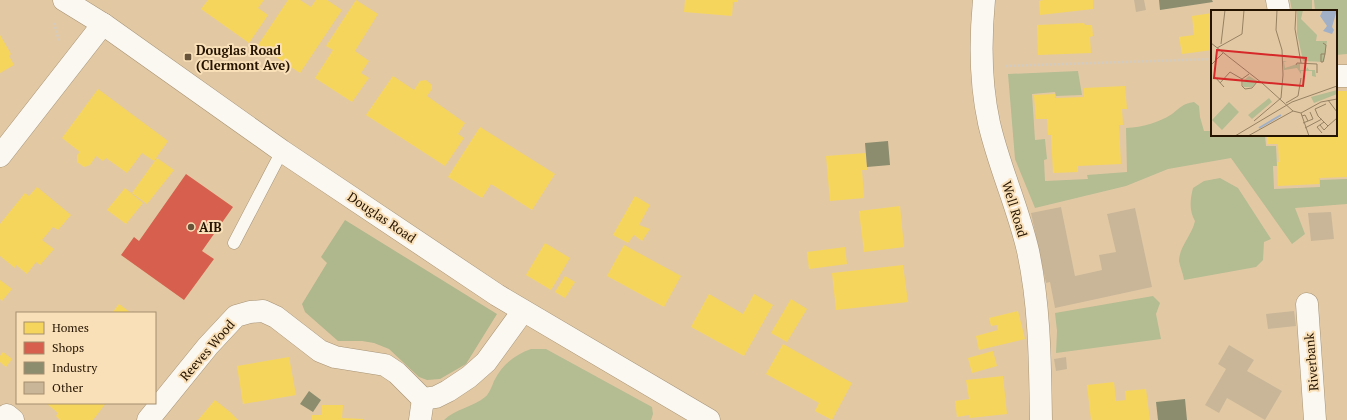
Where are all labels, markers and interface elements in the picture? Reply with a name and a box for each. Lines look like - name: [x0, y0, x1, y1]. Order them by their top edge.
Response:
- inset map: [1211, 10, 1337, 136]
- place label: Douglas Road (Clermont Ave): [196, 41, 290, 74]
- marker: Douglas Road (Clermont Ave): [183, 52, 193, 62]
- street label: Well Road: [998, 179, 1032, 239]
- street label: Douglas Road: [344, 187, 420, 247]
- place label: AIB: [199, 218, 222, 236]
- marker: AIB: [186, 222, 196, 232]
- legend: [16, 312, 156, 404]
- street label: Reeves Wood: [175, 316, 239, 384]
- text: Homes: [52, 320, 89, 335]
- street label: Riverbank: [1299, 332, 1323, 392]
- text: Shops: [52, 340, 84, 355]
- text: Industry: [52, 360, 98, 375]
- text: Other: [52, 380, 83, 395]

